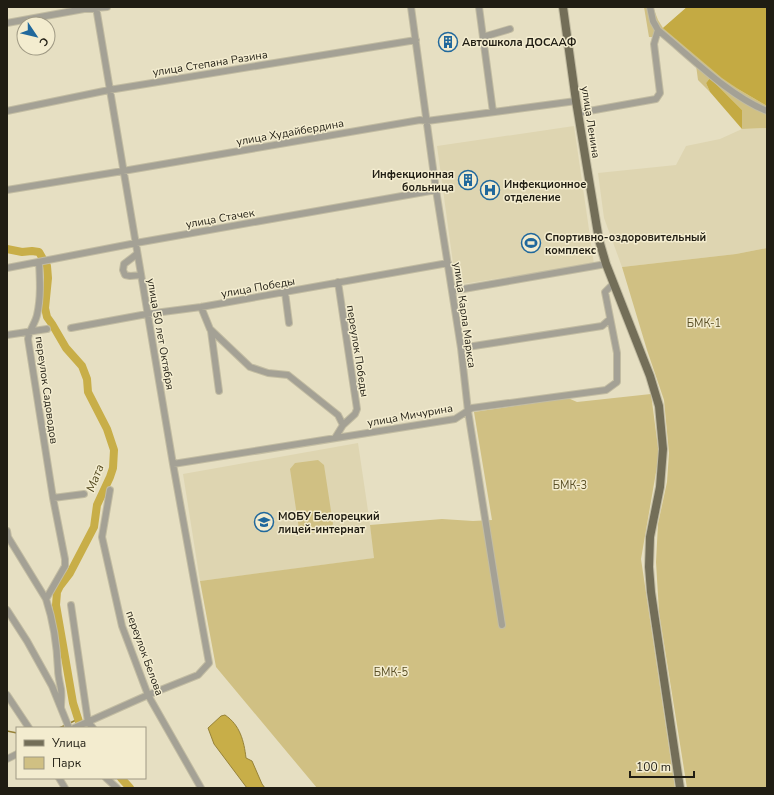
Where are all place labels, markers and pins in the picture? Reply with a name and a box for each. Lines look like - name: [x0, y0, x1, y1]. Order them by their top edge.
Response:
- building icon: Автошкола ДОСААФ: [437, 31, 459, 53]
- place label: Автошкола ДОСААФ: [462, 35, 577, 50]
- place label: Инфекционная больница: [372, 167, 454, 195]
- building icon: Инфекционная больница: [457, 169, 479, 191]
- place label: Инфекционное отделение: [504, 177, 586, 205]
- hospital icon: Инфекционное отделение: [479, 179, 501, 201]
- place label: Спортивно-оздоровительный комплекс: [545, 230, 706, 258]
- sports icon: Спортивно-оздоровительный комплекс: [520, 232, 542, 254]
- place label: МОБУ Белорецкий лицей-интернат: [278, 509, 380, 537]
- school or university icon: МОБУ Белорецкий лицей-интернат: [253, 511, 275, 533]

